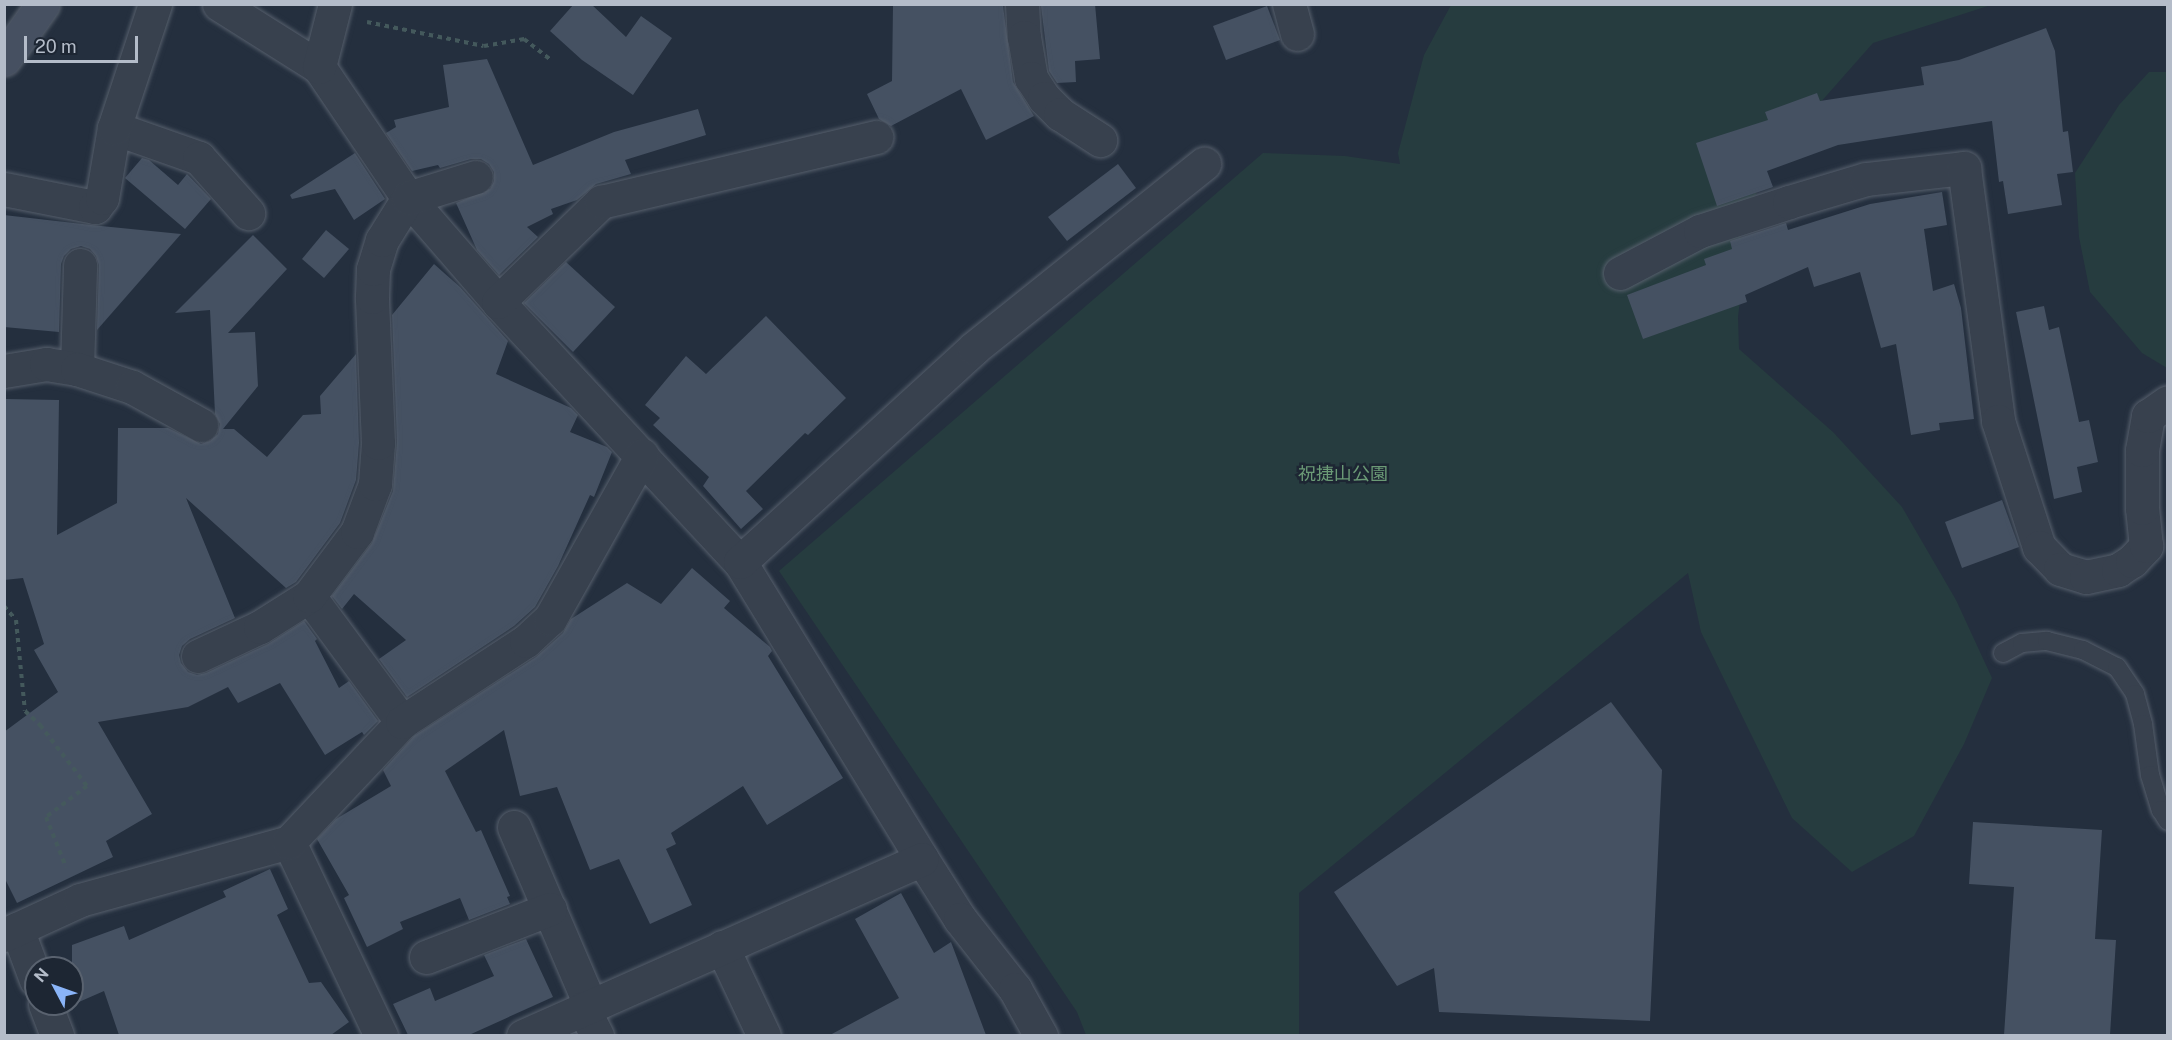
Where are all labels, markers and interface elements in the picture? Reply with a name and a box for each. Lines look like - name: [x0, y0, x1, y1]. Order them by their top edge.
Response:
- scale bar: [27, 24, 141, 62]
- text: 20 m: [35, 36, 77, 57]
- park label: 祝捷山公園: [1298, 463, 1388, 485]
- north arrow: [24, 956, 84, 1016]
- text: N: [30, 964, 53, 986]

